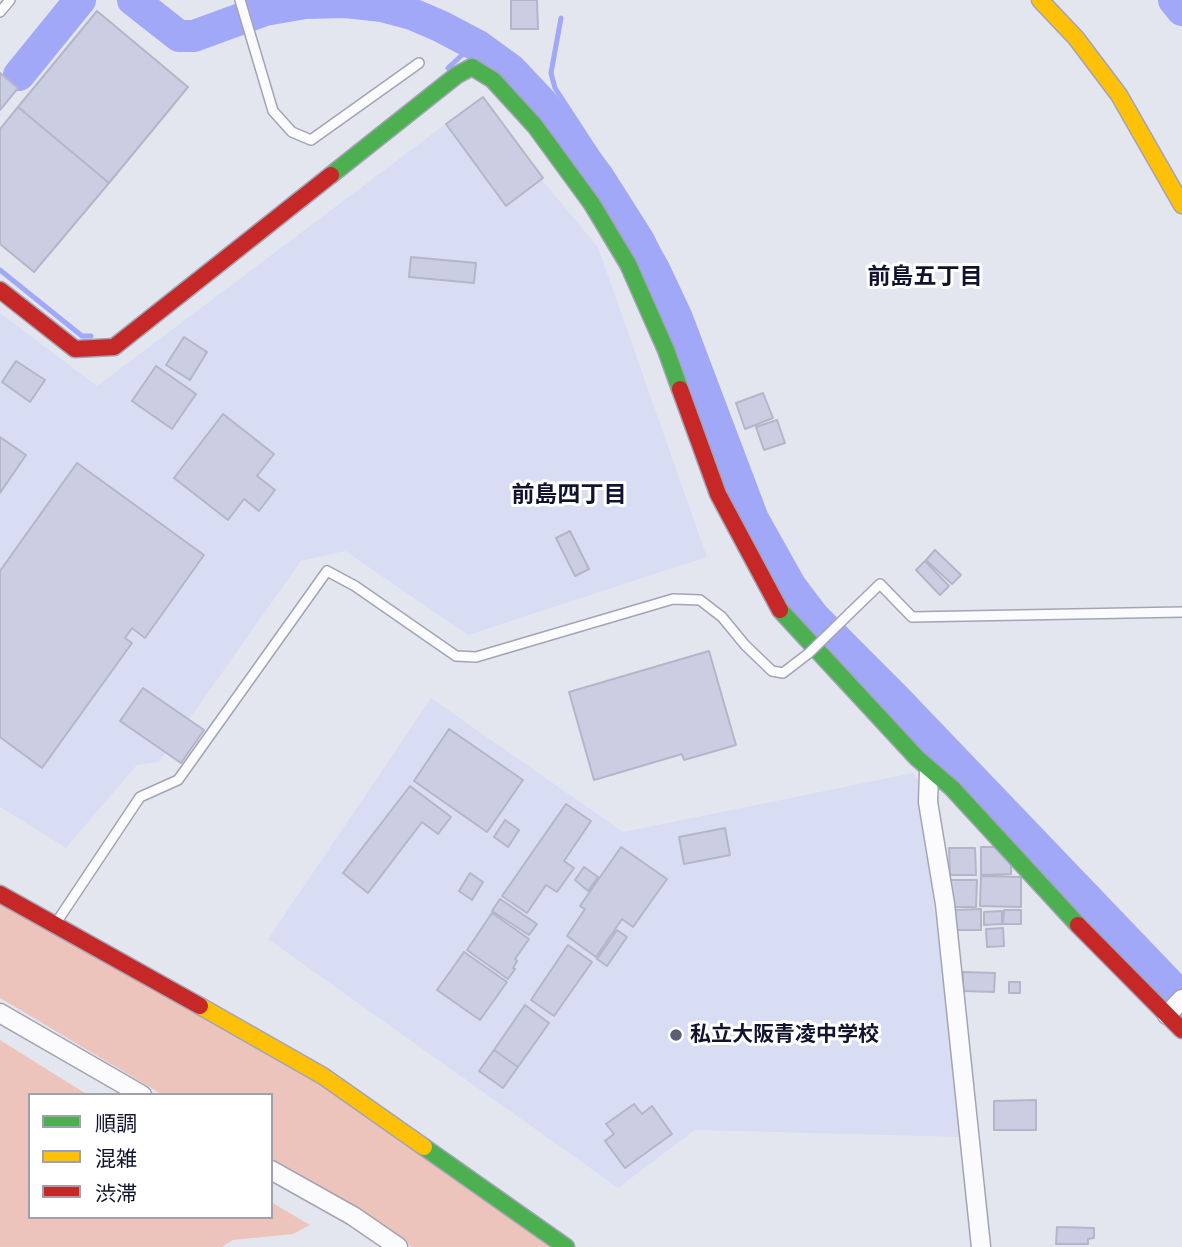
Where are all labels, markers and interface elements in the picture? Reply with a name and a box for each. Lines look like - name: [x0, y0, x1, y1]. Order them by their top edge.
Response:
- district label: 前島五丁目: [868, 263, 982, 291]
- district label: 前島四丁目: [512, 481, 626, 509]
- place label: 私立大阪青凌中学校: [690, 1022, 879, 1048]
- marker: 私立大阪青凌中学校: [668, 1027, 684, 1043]
- legend: [28, 1093, 273, 1219]
- text: 順調: [95, 1111, 137, 1136]
- text: 混雑: [95, 1146, 137, 1171]
- text: 渋滞: [95, 1181, 137, 1206]

